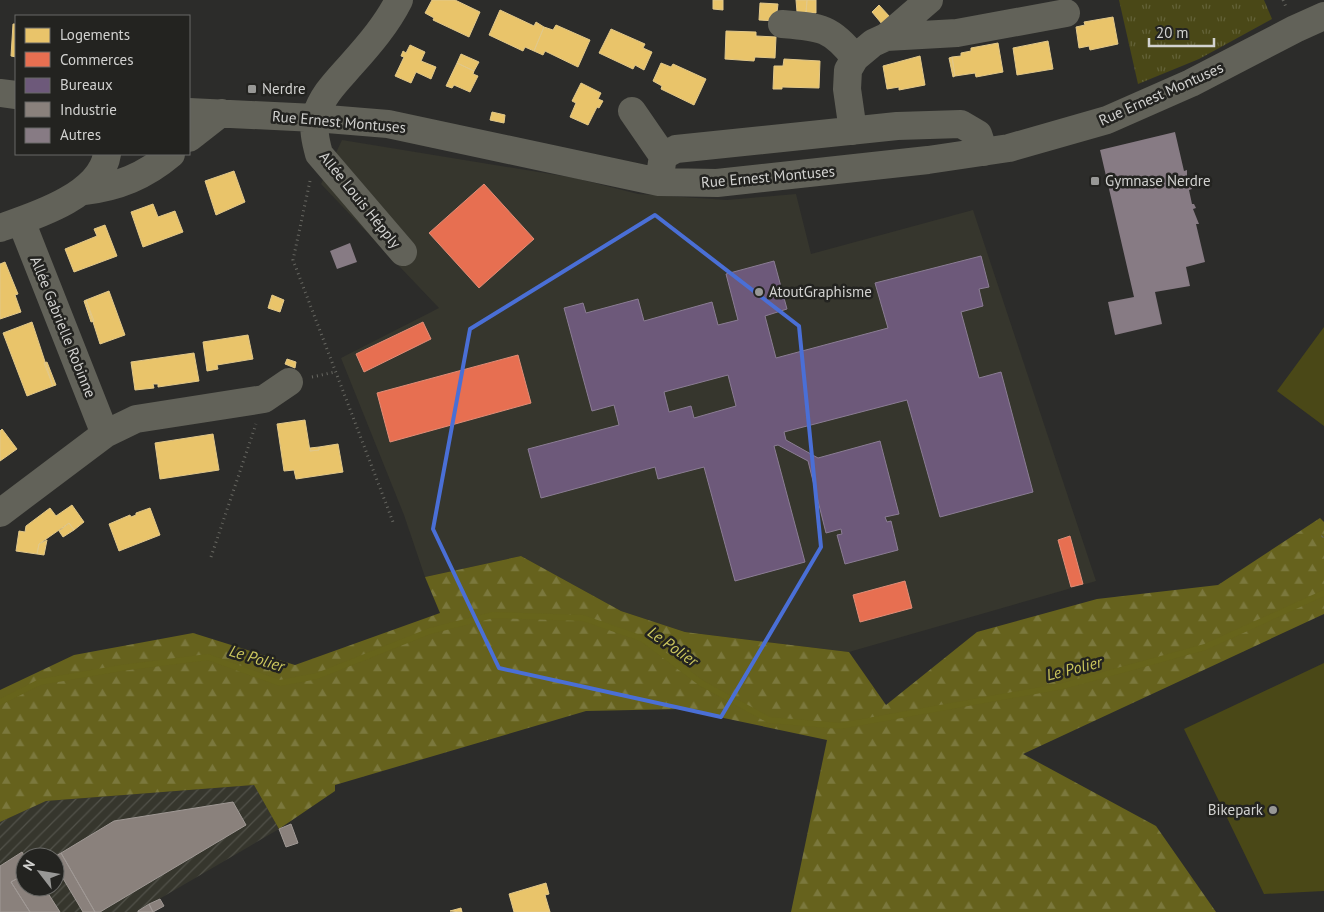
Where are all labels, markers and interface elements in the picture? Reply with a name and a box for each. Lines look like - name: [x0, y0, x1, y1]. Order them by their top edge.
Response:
- legend: [15, 15, 190, 155]
- scale bar: [1149, 15, 1214, 47]
- text: 20 m: [1156, 23, 1189, 42]
- text: Logements: [60, 25, 130, 44]
- text: Commerces: [60, 50, 134, 69]
- street label: Rue Ernest Montuses: [1096, 58, 1226, 130]
- text: Bureaux: [60, 75, 113, 94]
- place label: Nerdre: [262, 79, 306, 98]
- marker: Nerdre: [246, 83, 258, 95]
- text: Industrie: [60, 100, 117, 119]
- street label: Rue Ernest Montuses: [271, 106, 407, 137]
- text: Autres: [60, 125, 101, 144]
- street label: Allée Louis Hépply: [315, 147, 405, 252]
- street label: Rue Ernest Montuses: [700, 161, 836, 192]
- place label: Gymnase Nerdre: [1105, 171, 1211, 190]
- marker: Gymnase Nerdre: [1089, 175, 1101, 187]
- street label: Allée Gabrielle Robinne: [26, 253, 101, 400]
- place label: AtoutGraphisme: [769, 282, 872, 301]
- marker: AtoutGraphisme: [753, 286, 765, 298]
- water label: Le Polier: [644, 622, 703, 671]
- water label: Le Polier: [227, 640, 289, 676]
- water label: Le Polier: [1044, 651, 1106, 685]
- place label: Bikepark: [1208, 800, 1264, 819]
- marker: Bikepark: [1267, 804, 1279, 816]
- north arrow: [15, 847, 65, 897]
- text: N: [19, 857, 39, 874]

